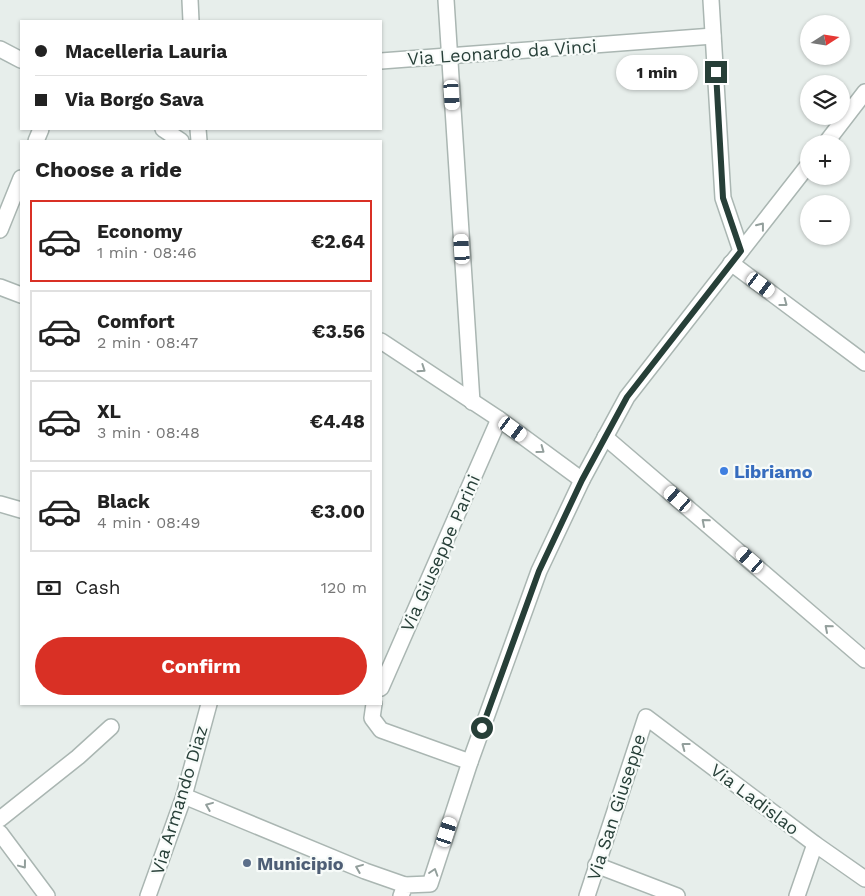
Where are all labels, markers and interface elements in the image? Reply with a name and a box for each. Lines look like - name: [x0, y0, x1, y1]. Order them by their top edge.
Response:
- north arrow: [800, 15, 850, 65]
- map controls: [800, 15, 850, 245]
- street label: Via Leonardo da Vinci: [407, 35, 597, 69]
- text: Macelleria Lauria: [65, 40, 227, 63]
- callout: 1 min: [616, 54, 698, 90]
- route end: [705, 61, 727, 83]
- text: 1 min: [636, 63, 678, 82]
- button: layers: [800, 75, 850, 125]
- car: [443, 80, 460, 110]
- text: Via Borgo Sava: [65, 88, 204, 111]
- button: +: [800, 135, 850, 185]
- text: Choose a ride: [35, 157, 182, 182]
- button: −: [800, 195, 850, 245]
- icon: car: [37, 219, 82, 264]
- text: Economy: [97, 220, 182, 243]
- one-way arrow: [755, 223, 763, 232]
- text: €2.64: [311, 230, 365, 253]
- car: [453, 234, 470, 264]
- text: 1 min · 08:46: [97, 243, 197, 262]
- car: [744, 270, 777, 300]
- one-way arrow: [778, 297, 787, 305]
- icon: car: [37, 309, 82, 354]
- text: Comfort: [97, 310, 175, 333]
- text: €3.56: [312, 320, 365, 343]
- text: 2 min · 08:47: [97, 333, 198, 352]
- one-way arrow: [416, 362, 425, 372]
- icon: car: [37, 399, 82, 444]
- text: XL: [97, 400, 121, 423]
- text: €4.48: [310, 410, 365, 433]
- car: [496, 414, 529, 444]
- text: 3 min · 08:48: [97, 423, 200, 442]
- one-way arrow: [535, 444, 545, 453]
- place label: Libriamo: [734, 461, 813, 482]
- marker: Libriamo: [718, 465, 730, 477]
- street label: Via Giuseppe Parini: [396, 471, 484, 635]
- car: [661, 483, 694, 515]
- icon: car: [37, 489, 82, 534]
- text: Black: [97, 490, 150, 513]
- text: €3.00: [311, 500, 365, 523]
- text: 4 min · 08:49: [97, 513, 200, 532]
- one-way arrow: [701, 519, 710, 528]
- car: [733, 544, 766, 576]
- icon: cash: [35, 574, 63, 602]
- text: Cash: [75, 576, 121, 599]
- text: 120 m: [321, 578, 367, 597]
- one-way arrow: [825, 625, 834, 633]
- button: Confirm: [35, 637, 367, 695]
- route start: [471, 717, 493, 739]
- street label: Via Armando Diaz: [146, 723, 212, 877]
- street label: Via San Giuseppe: [582, 731, 650, 883]
- one-way arrow: [681, 743, 691, 752]
- street label: Via Ladislao: [707, 759, 803, 839]
- one-way arrow: [205, 802, 214, 813]
- car: [435, 815, 458, 849]
- place label: Municipio: [257, 853, 344, 874]
- marker: Municipio: [241, 857, 253, 869]
- one-way arrow: [18, 859, 26, 868]
- one-way arrow: [356, 864, 364, 874]
- one-way arrow: [428, 869, 438, 877]

